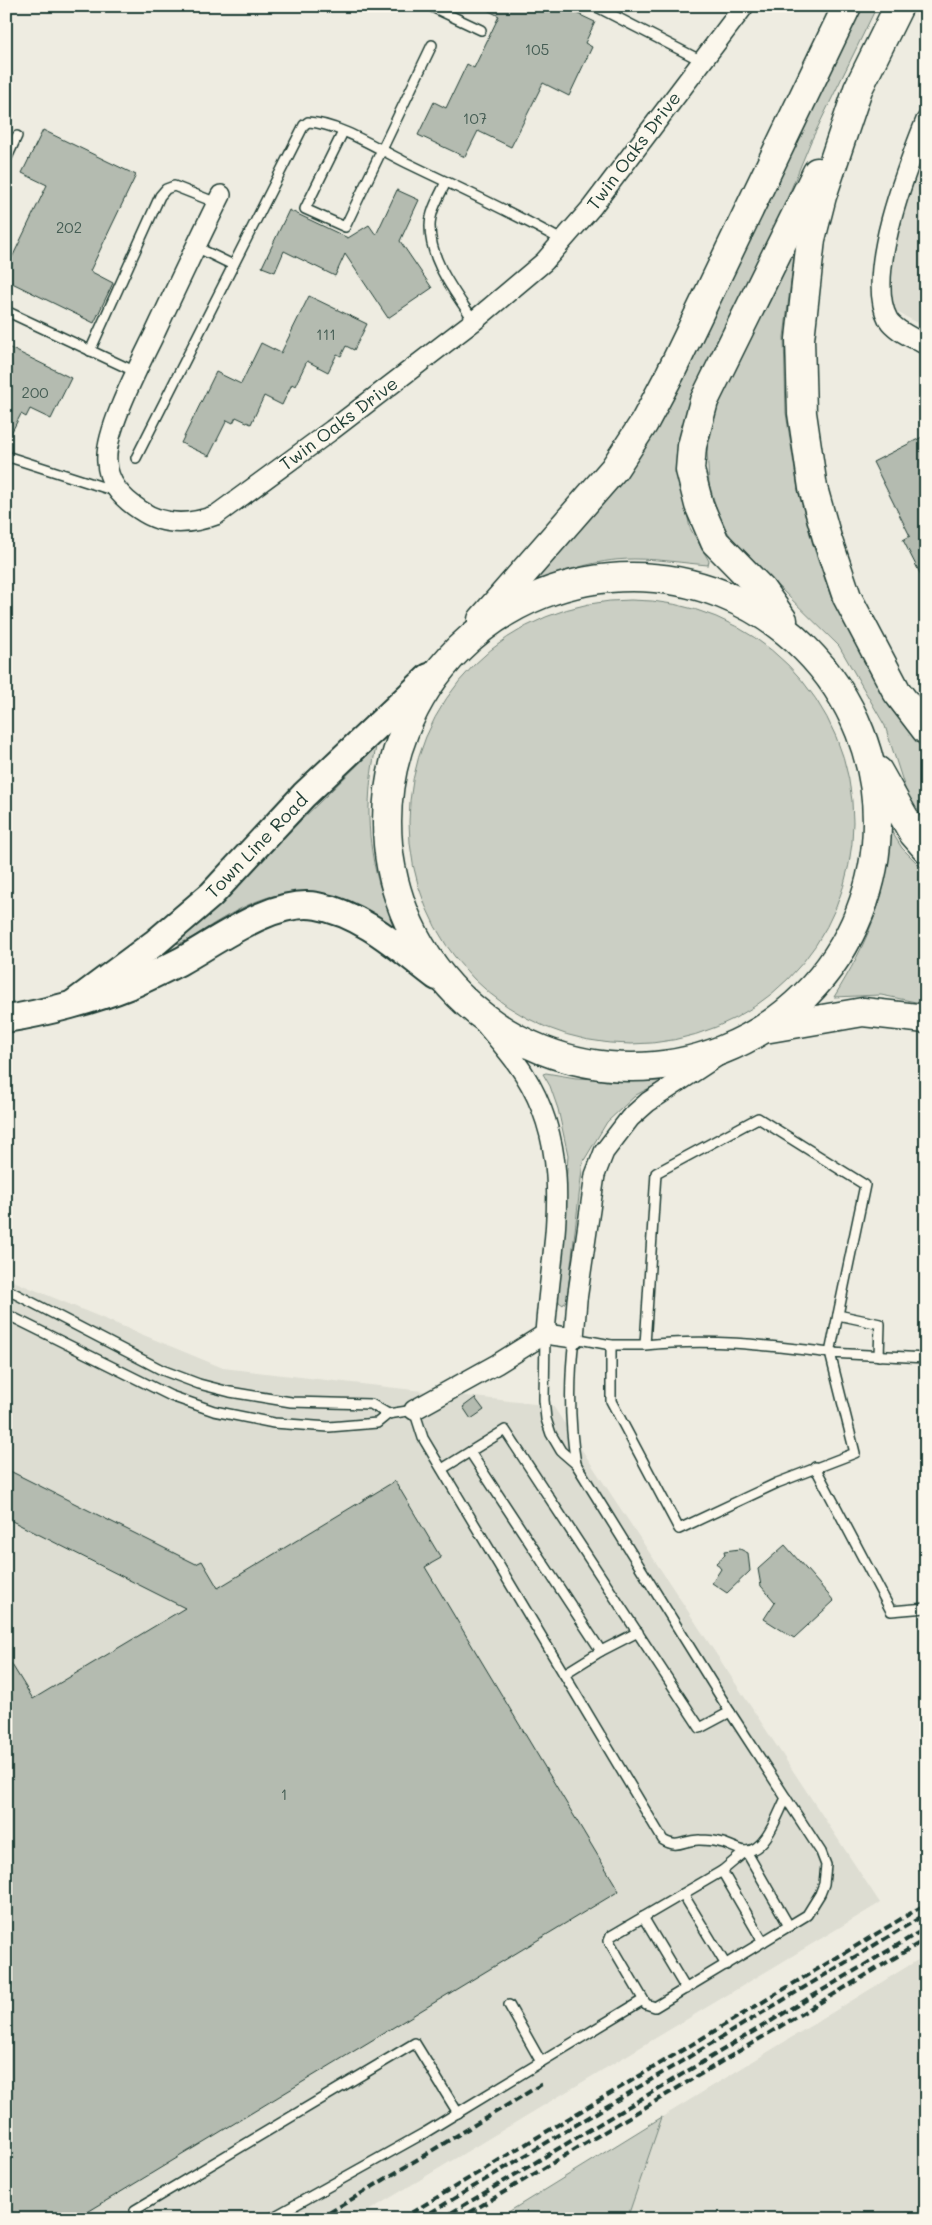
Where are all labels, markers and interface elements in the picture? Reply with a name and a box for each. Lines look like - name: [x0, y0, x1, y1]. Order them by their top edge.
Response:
- house number: 105: [525, 39, 549, 59]
- street label: Twin Oaks Drive: [581, 86, 686, 214]
- house number: 107: [463, 108, 487, 128]
- house number: 202: [56, 217, 82, 237]
- house number: 111: [316, 324, 336, 344]
- street label: Twin Oaks Drive: [274, 371, 402, 476]
- house number: 200: [22, 382, 48, 402]
- street label: Town Line Road: [200, 788, 313, 903]
- house number: 1: [281, 1784, 287, 1804]

